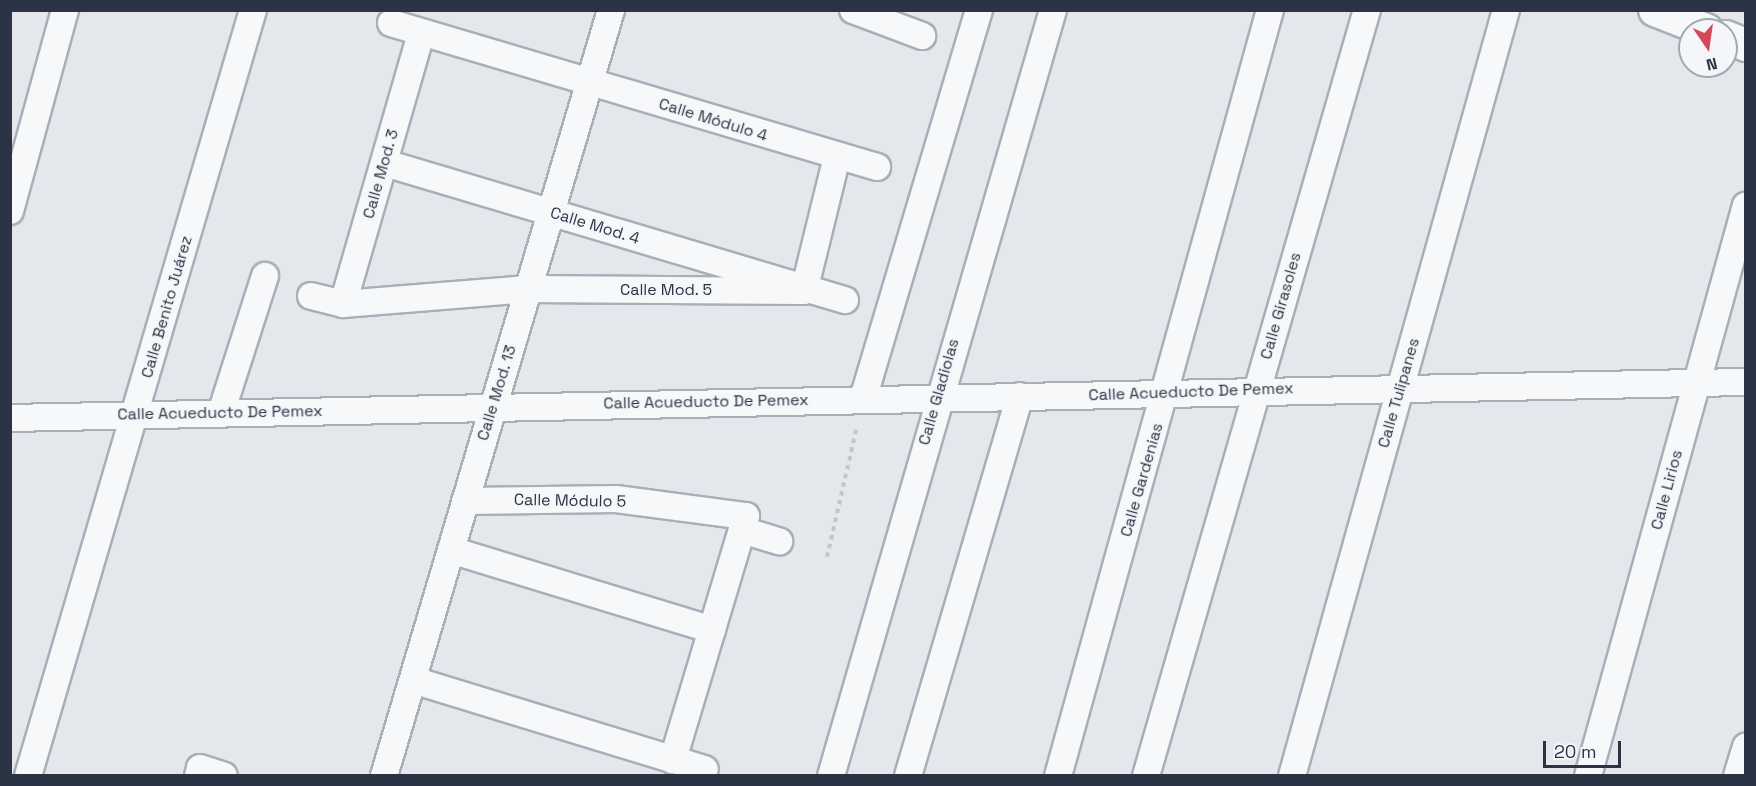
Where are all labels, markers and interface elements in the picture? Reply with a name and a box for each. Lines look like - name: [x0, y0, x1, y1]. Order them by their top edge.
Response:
- north arrow: [1678, 18, 1738, 78]
- text: N: [1704, 53, 1719, 76]
- street label: Calle Módulo 4: [656, 94, 770, 146]
- street label: Calle Mod. 3: [359, 127, 403, 221]
- street label: Calle Mod. 4: [548, 203, 642, 249]
- street label: Calle Benito Juárez: [137, 234, 197, 380]
- street label: Calle Girasoles: [1257, 250, 1305, 362]
- street label: Calle Mod. 5: [620, 280, 712, 300]
- street label: Calle Tulipanes: [1374, 336, 1424, 450]
- street label: Calle Gladiolas: [915, 337, 963, 447]
- street label: Calle Mod. 13: [473, 343, 521, 443]
- street label: Calle Acueducto De Pemex: [1088, 379, 1294, 405]
- street label: Calle Acueducto De Pemex: [603, 391, 809, 413]
- street label: Calle Acueducto De Pemex: [117, 402, 323, 424]
- street label: Calle Gardenias: [1117, 421, 1167, 539]
- street label: Calle Lirios: [1647, 448, 1687, 532]
- street label: Calle Módulo 5: [514, 490, 626, 512]
- scale bar: [1546, 729, 1624, 767]
- text: 20 m: [1554, 740, 1597, 763]

